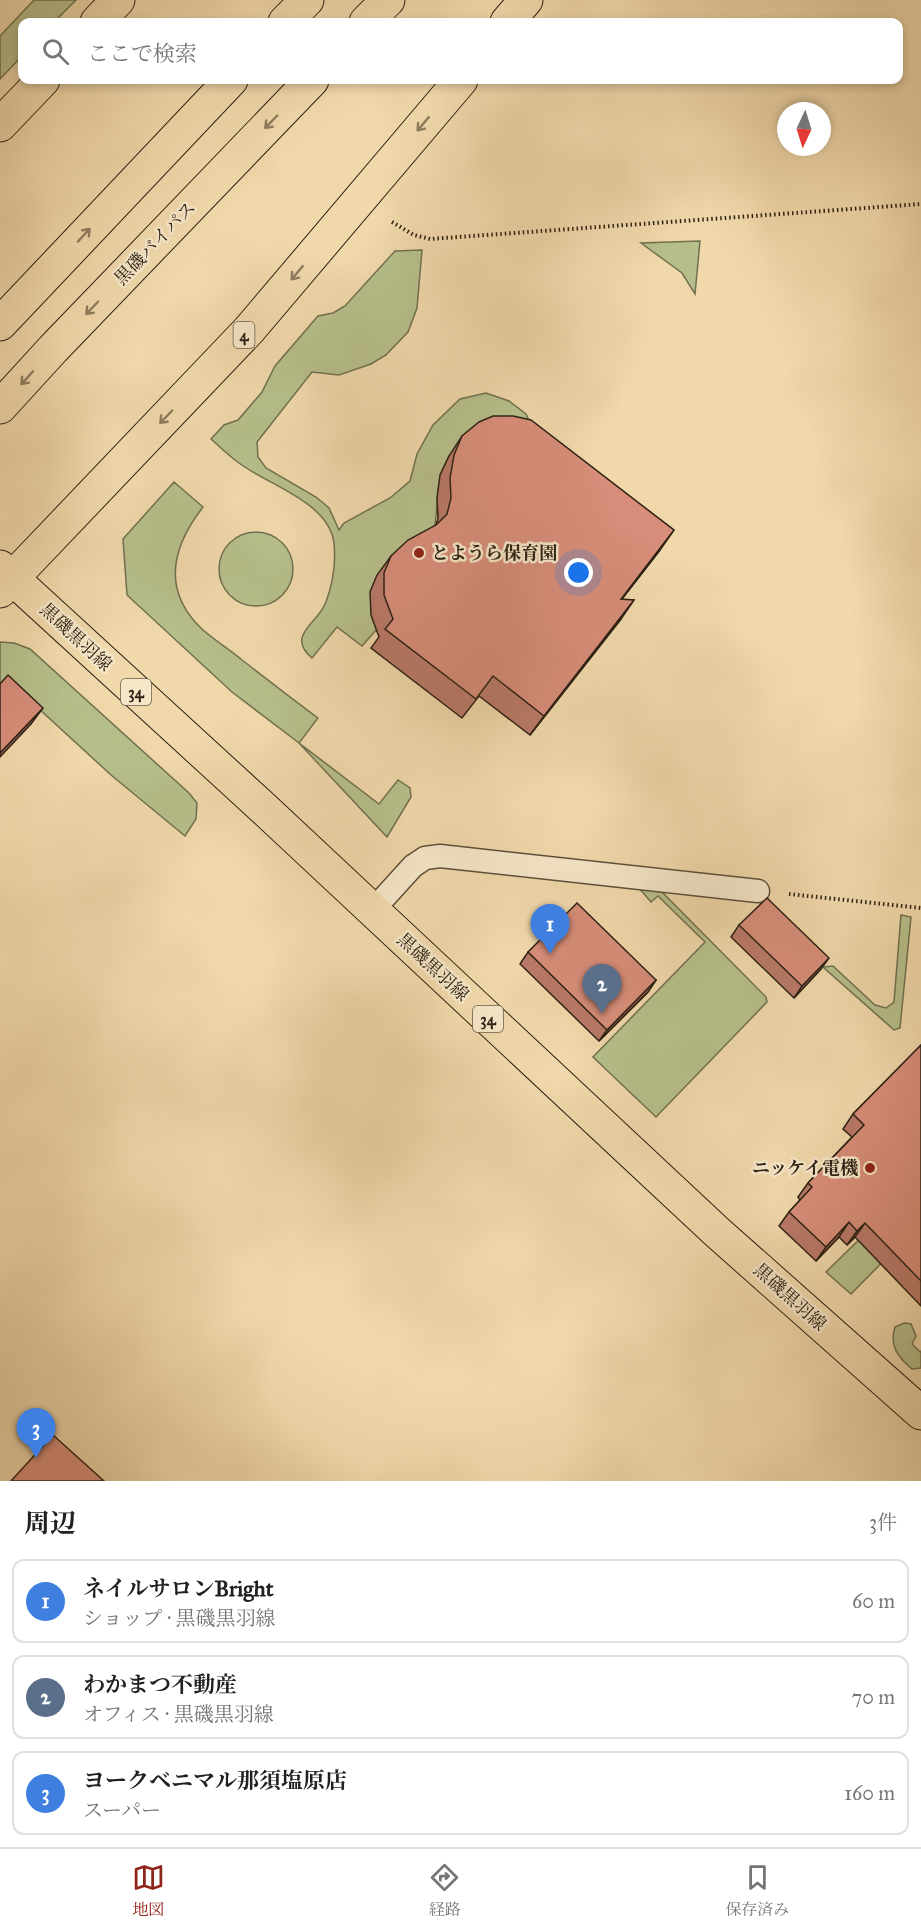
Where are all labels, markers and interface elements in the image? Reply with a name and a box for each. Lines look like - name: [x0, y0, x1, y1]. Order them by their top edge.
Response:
- search box: [18, 18, 903, 84]
- icon: search: [39, 35, 72, 68]
- text: ここで検索: [87, 40, 197, 67]
- north arrow: [777, 102, 831, 156]
- one-way arrow: [264, 114, 278, 129]
- one-way arrow: [416, 116, 430, 131]
- street label: 黒磯バイパス: [110, 197, 200, 289]
- one-way arrow: [77, 228, 91, 243]
- one-way arrow: [290, 265, 304, 280]
- one-way arrow: [85, 300, 100, 315]
- road number: 4: [234, 322, 254, 348]
- one-way arrow: [20, 370, 34, 385]
- one-way arrow: [158, 410, 173, 425]
- place label: とようら保育園: [431, 542, 557, 564]
- marker: とようら保育園: [412, 546, 426, 560]
- your location: [564, 558, 593, 587]
- street label: 黒磯黒羽線: [36, 598, 116, 676]
- road number: 34: [121, 679, 151, 705]
- pin: 1: [530, 904, 570, 954]
- street label: 黒磯黒羽線: [393, 928, 473, 1006]
- pin: 2: [582, 964, 622, 1014]
- road number: 34: [473, 1006, 503, 1032]
- place label: ニッケイ電機: [752, 1157, 858, 1179]
- marker: ニッケイ電機: [863, 1161, 877, 1175]
- street label: 黒磯黒羽線: [749, 1259, 831, 1335]
- pin: 3: [16, 1408, 56, 1458]
- text: 周辺: [24, 1507, 76, 1539]
- text: 3件: [869, 1510, 897, 1534]
- text: ネイルサロンBright: [83, 1575, 273, 1602]
- text: 1: [42, 1589, 49, 1613]
- text: 60 m: [852, 1589, 895, 1613]
- text: ショップ · 黒磯黒羽線: [83, 1606, 276, 1630]
- text: わかまつ不動産: [83, 1671, 237, 1698]
- text: 2: [41, 1685, 50, 1709]
- text: 70 m: [852, 1685, 895, 1709]
- text: オフィス · 黒磯黒羽線: [83, 1702, 274, 1726]
- text: ヨークベニマル那須塩原店: [83, 1767, 347, 1794]
- text: 3: [42, 1781, 50, 1805]
- text: 160 m: [844, 1781, 895, 1805]
- text: スーパー: [83, 1798, 161, 1822]
- tab: 地図: [132, 1861, 165, 1920]
- tab: 経路: [428, 1861, 461, 1920]
- tab: 保存済み: [725, 1861, 789, 1920]

